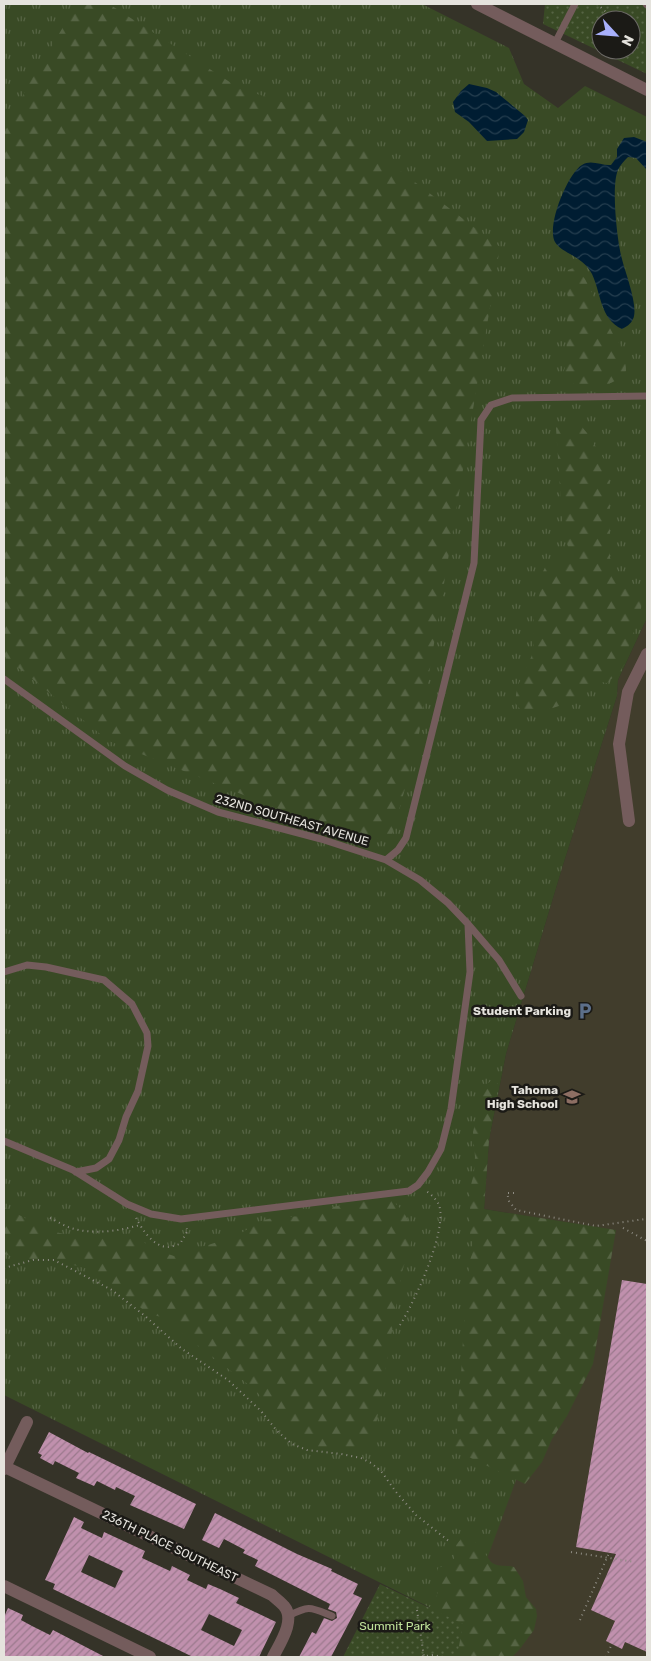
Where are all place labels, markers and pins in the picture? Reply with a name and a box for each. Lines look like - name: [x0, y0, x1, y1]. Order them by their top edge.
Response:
- parking icon: Student Parking: [575, 1001, 595, 1021]
- place label: Student Parking: [473, 1004, 571, 1018]
- place label: Tahoma High School: [487, 1083, 558, 1111]
- school or university icon: Tahoma High School: [562, 1087, 582, 1107]

